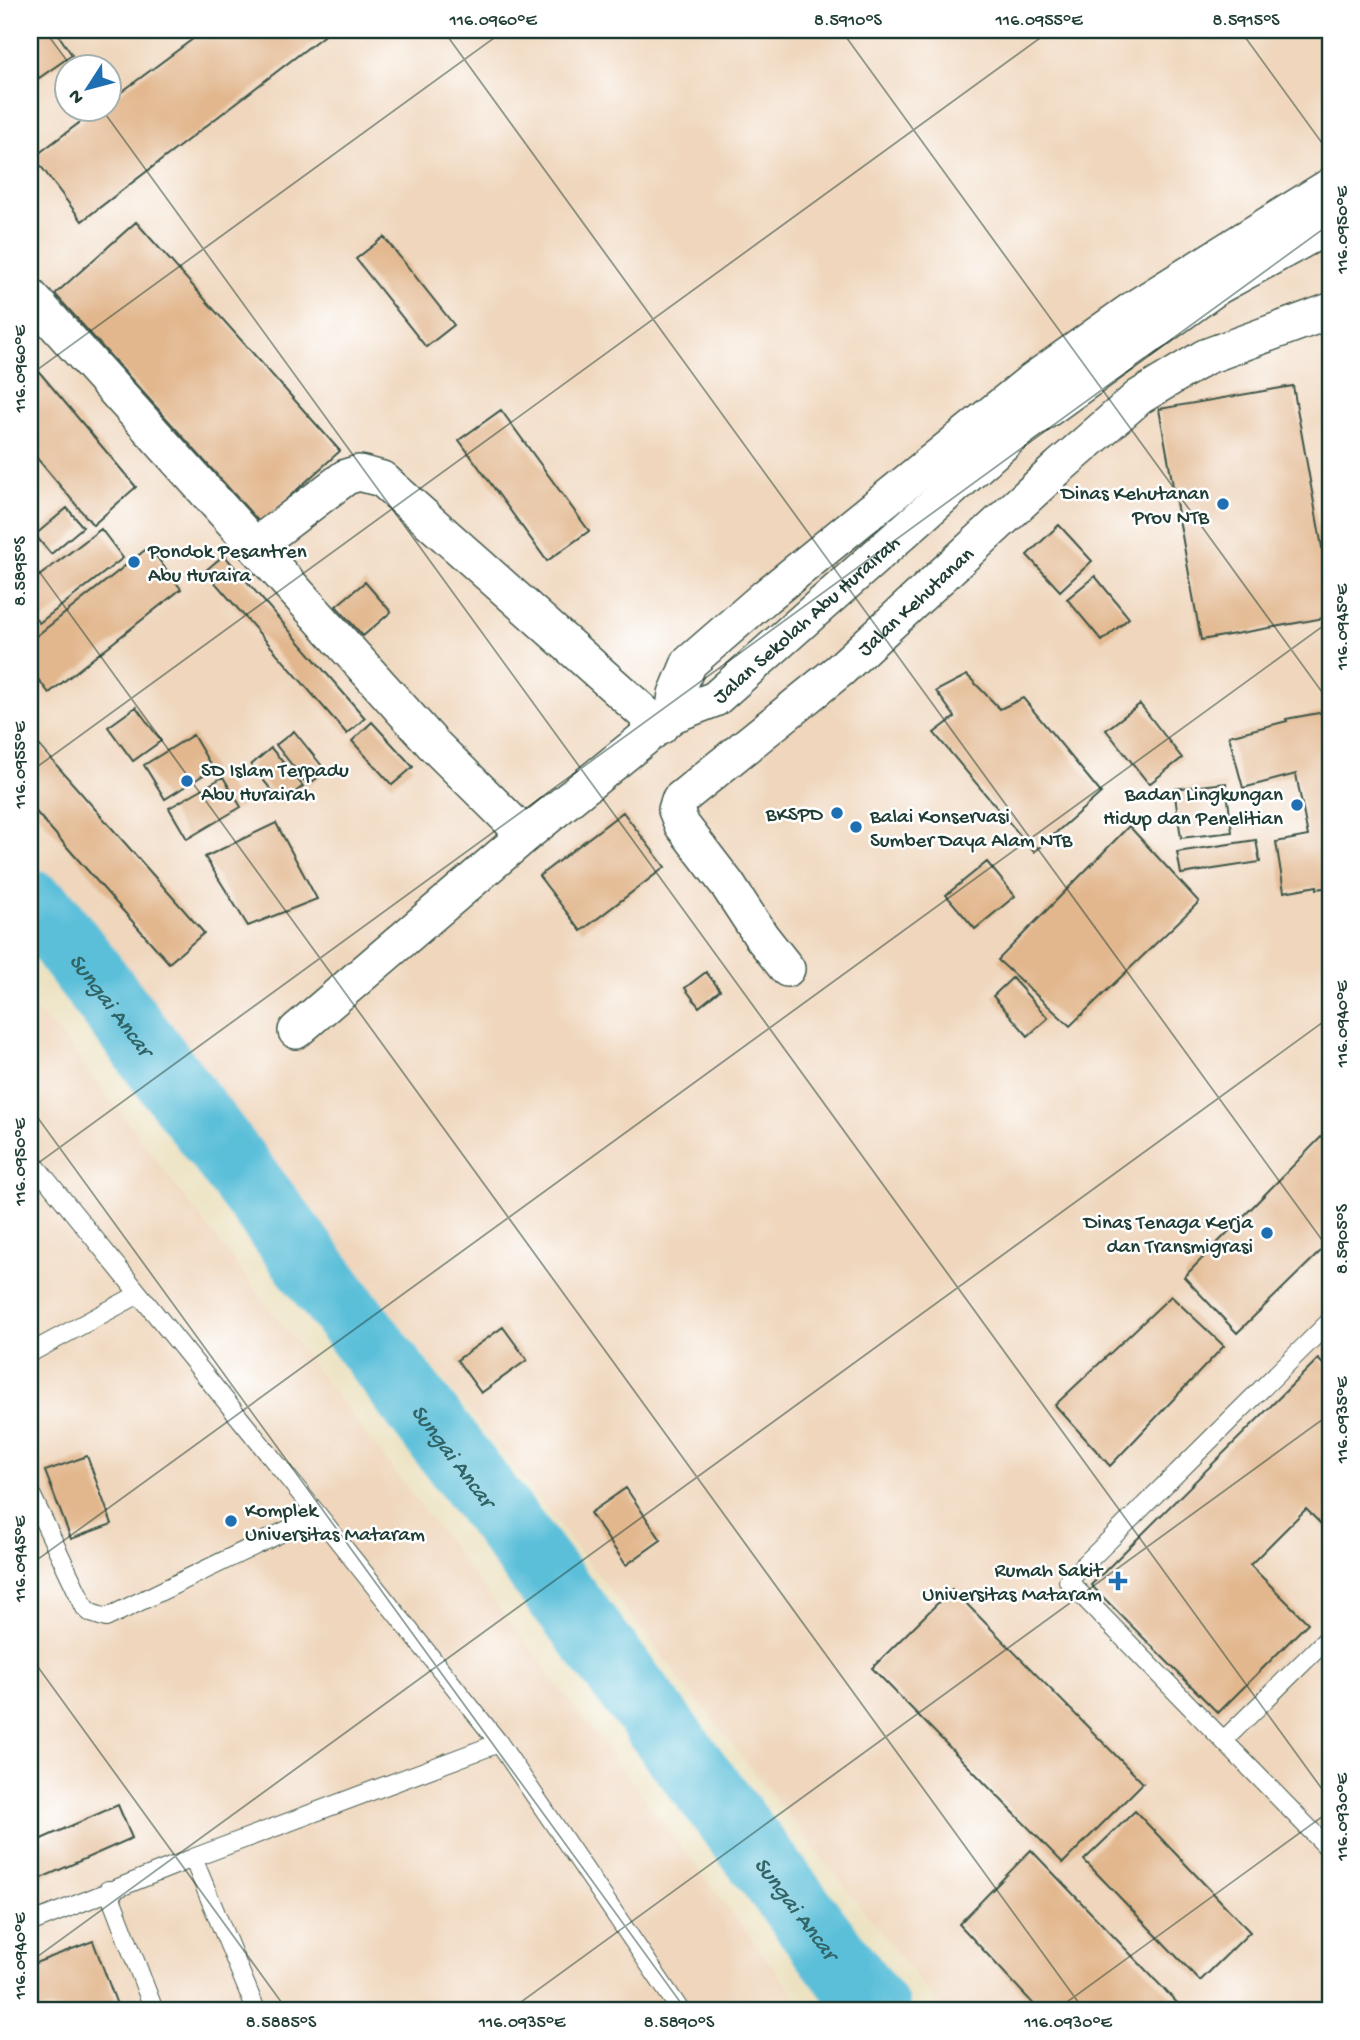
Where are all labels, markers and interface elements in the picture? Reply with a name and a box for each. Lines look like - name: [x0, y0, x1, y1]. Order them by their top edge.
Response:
- text: 116.0960°E: [448, 11, 537, 32]
- text: 8.5910°S: [814, 11, 883, 32]
- text: 116.0955°E: [995, 11, 1083, 32]
- text: 8.5915°S: [1212, 11, 1280, 32]
- north arrow: [52, 52, 122, 122]
- text: N: [64, 84, 90, 108]
- text: 116.0950°E: [1333, 185, 1354, 275]
- text: 116.0960°E: [11, 325, 32, 414]
- place label: Dinas Kehutanan Prov NTB: [1059, 483, 1210, 532]
- marker: Dinas Kehutanan Prov NTB: [1215, 496, 1231, 512]
- street label: Jalan Sekolah Abu Hurairah: [709, 532, 907, 711]
- text: 8.5895°S: [11, 535, 32, 606]
- place label: Pondok Pesantren Abu Huraira: [147, 541, 307, 590]
- street label: Jalan Kehutanan: [854, 543, 981, 663]
- marker: Pondok Pesantren Abu Huraira: [126, 554, 142, 570]
- text: 116.0945°E: [1333, 583, 1354, 671]
- text: 116.0955°E: [11, 721, 32, 809]
- place label: SD Islam Terpadu Abu Hurairah: [201, 760, 349, 809]
- marker: SD Islam Terpadu Abu Hurairah: [179, 773, 195, 789]
- place label: Badan Lingkungan Hidup dan Penelitian: [1103, 784, 1283, 833]
- marker: Badan Lingkungan Hidup dan Penelitian: [1289, 797, 1305, 813]
- place label: BKSPD: [765, 804, 823, 829]
- marker: BKSPD: [829, 805, 845, 821]
- place label: Balai Konservasi Sumber Daya Alam NTB: [869, 806, 1073, 855]
- marker: Balai Konservasi Sumber Daya Alam NTB: [848, 819, 864, 835]
- water label: Sungai Ancar: [62, 949, 160, 1067]
- text: 116.0940°E: [1333, 980, 1354, 1068]
- text: 116.0950°E: [11, 1117, 32, 1207]
- text: 8.5905°S: [1333, 1203, 1354, 1274]
- place label: Dinas Tenaga Kerja dan Transmigrasi: [1082, 1212, 1254, 1261]
- marker: Dinas Tenaga Kerja dan Transmigrasi: [1259, 1225, 1275, 1241]
- text: 116.0935°E: [1333, 1376, 1354, 1464]
- water label: Sungai Ancar: [404, 1400, 502, 1518]
- place label: Komplek Universitas Mataram: [245, 1500, 425, 1549]
- marker: Komplek Universitas Mataram: [223, 1513, 239, 1529]
- text: 116.0945°E: [11, 1515, 32, 1603]
- place label: Rumah Sakit Universitas Mataram: [922, 1560, 1104, 1609]
- marker: Rumah Sakit Universitas Mataram: [1108, 1571, 1128, 1591]
- text: 116.0930°E: [1333, 1773, 1354, 1862]
- water label: Sungai Ancar: [747, 1853, 845, 1970]
- text: 116.0940°E: [11, 1912, 32, 2000]
- text: 8.5885°S: [246, 2013, 317, 2034]
- text: 116.0935°E: [478, 2013, 566, 2034]
- text: 8.5890°S: [644, 2013, 715, 2034]
- text: 116.0930°E: [1023, 2013, 1113, 2034]

